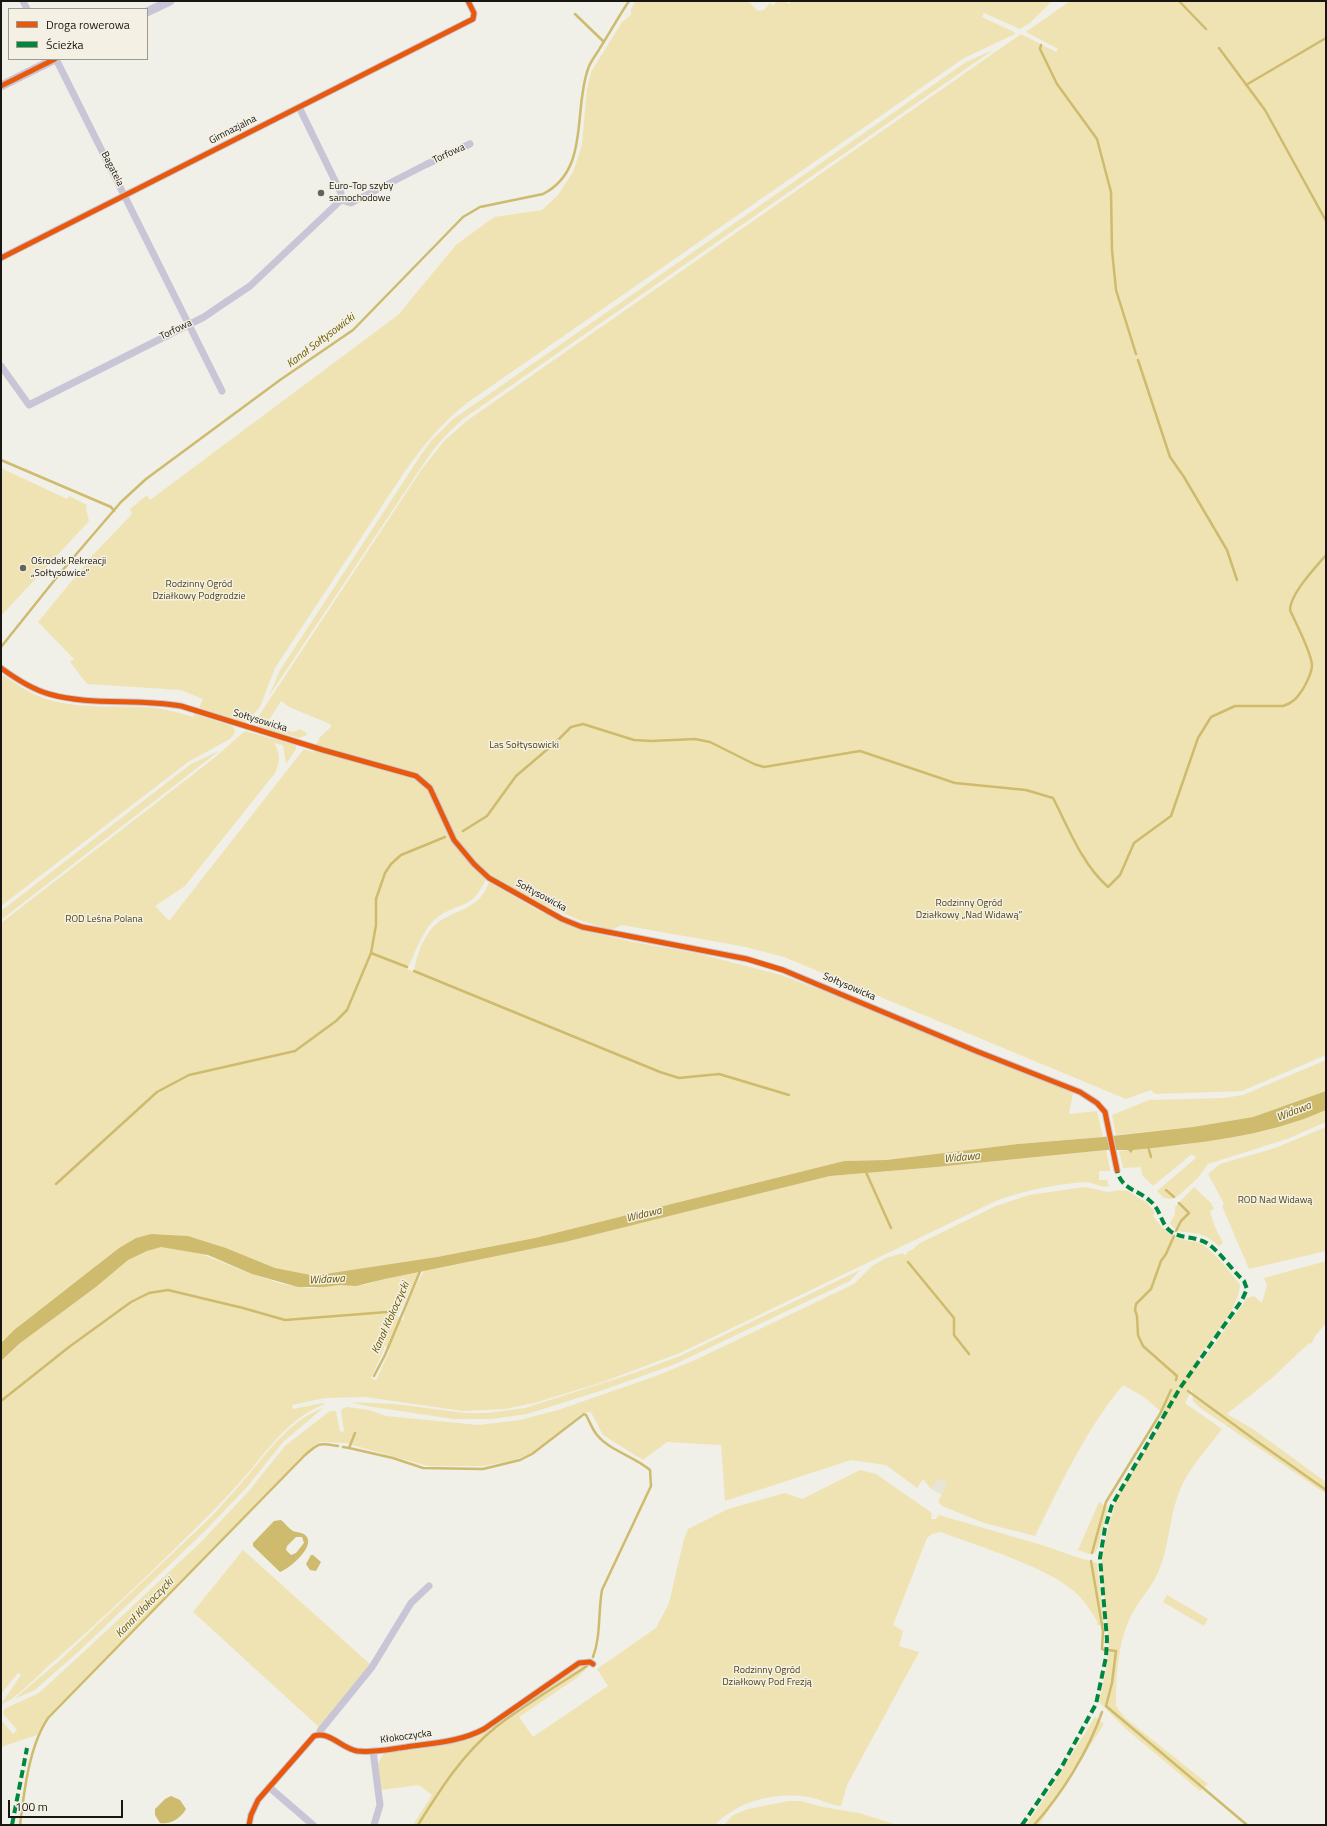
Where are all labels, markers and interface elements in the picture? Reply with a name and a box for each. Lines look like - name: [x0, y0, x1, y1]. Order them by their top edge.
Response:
- legend: [8, 8, 148, 60]
- text: Droga rowerowa: [46, 15, 130, 34]
- text: Ścieżka: [46, 35, 84, 54]
- street label: Gimnazjalna: [207, 113, 259, 147]
- street label: Torfowa: [431, 141, 467, 167]
- street label: Bagatela: [98, 150, 126, 188]
- place label: Euro-Top szyby samochodowe: [329, 181, 393, 204]
- marker: Euro-Top szyby samochodowe: [316, 188, 326, 198]
- water label: Kanał Sołtysowicki: [284, 311, 358, 371]
- street label: Torfowa: [158, 317, 194, 343]
- place label: Ośrodek Rekreacji „Sołtysowice”: [31, 556, 106, 580]
- marker: Ośrodek Rekreacji „Sołtysowice”: [18, 563, 28, 573]
- park label: Rodzinny Ogród Działkowy Podgrodzie: [152, 579, 246, 602]
- street label: Sołtysowicka: [232, 707, 288, 735]
- park label: Las Sołtysowicki: [489, 740, 559, 752]
- street label: Sołtysowicka: [514, 878, 568, 914]
- park label: Rodzinny Ogród Działkowy „Nad Widawą”: [916, 898, 1022, 922]
- park label: ROD Leśna Polana: [65, 914, 143, 926]
- street label: Sołtysowicka: [821, 971, 877, 1003]
- water label: Widawa: [1275, 1099, 1313, 1125]
- water label: Widawa: [944, 1150, 980, 1166]
- park label: ROD Nad Widawą: [1238, 1195, 1312, 1207]
- water label: Widawa: [625, 1205, 663, 1225]
- water label: Widawa: [309, 1272, 345, 1288]
- water label: Kanał Kłokoczycki: [369, 1280, 413, 1356]
- water label: Kanał Kłokoczycki: [113, 1576, 177, 1640]
- park label: Rodzinny Ogród Działkowy Pod Frezją: [722, 1665, 812, 1688]
- street label: Kłokoczycka: [380, 1727, 432, 1747]
- scale bar: [10, 1792, 125, 1818]
- text: 100 m: [15, 1797, 48, 1816]

